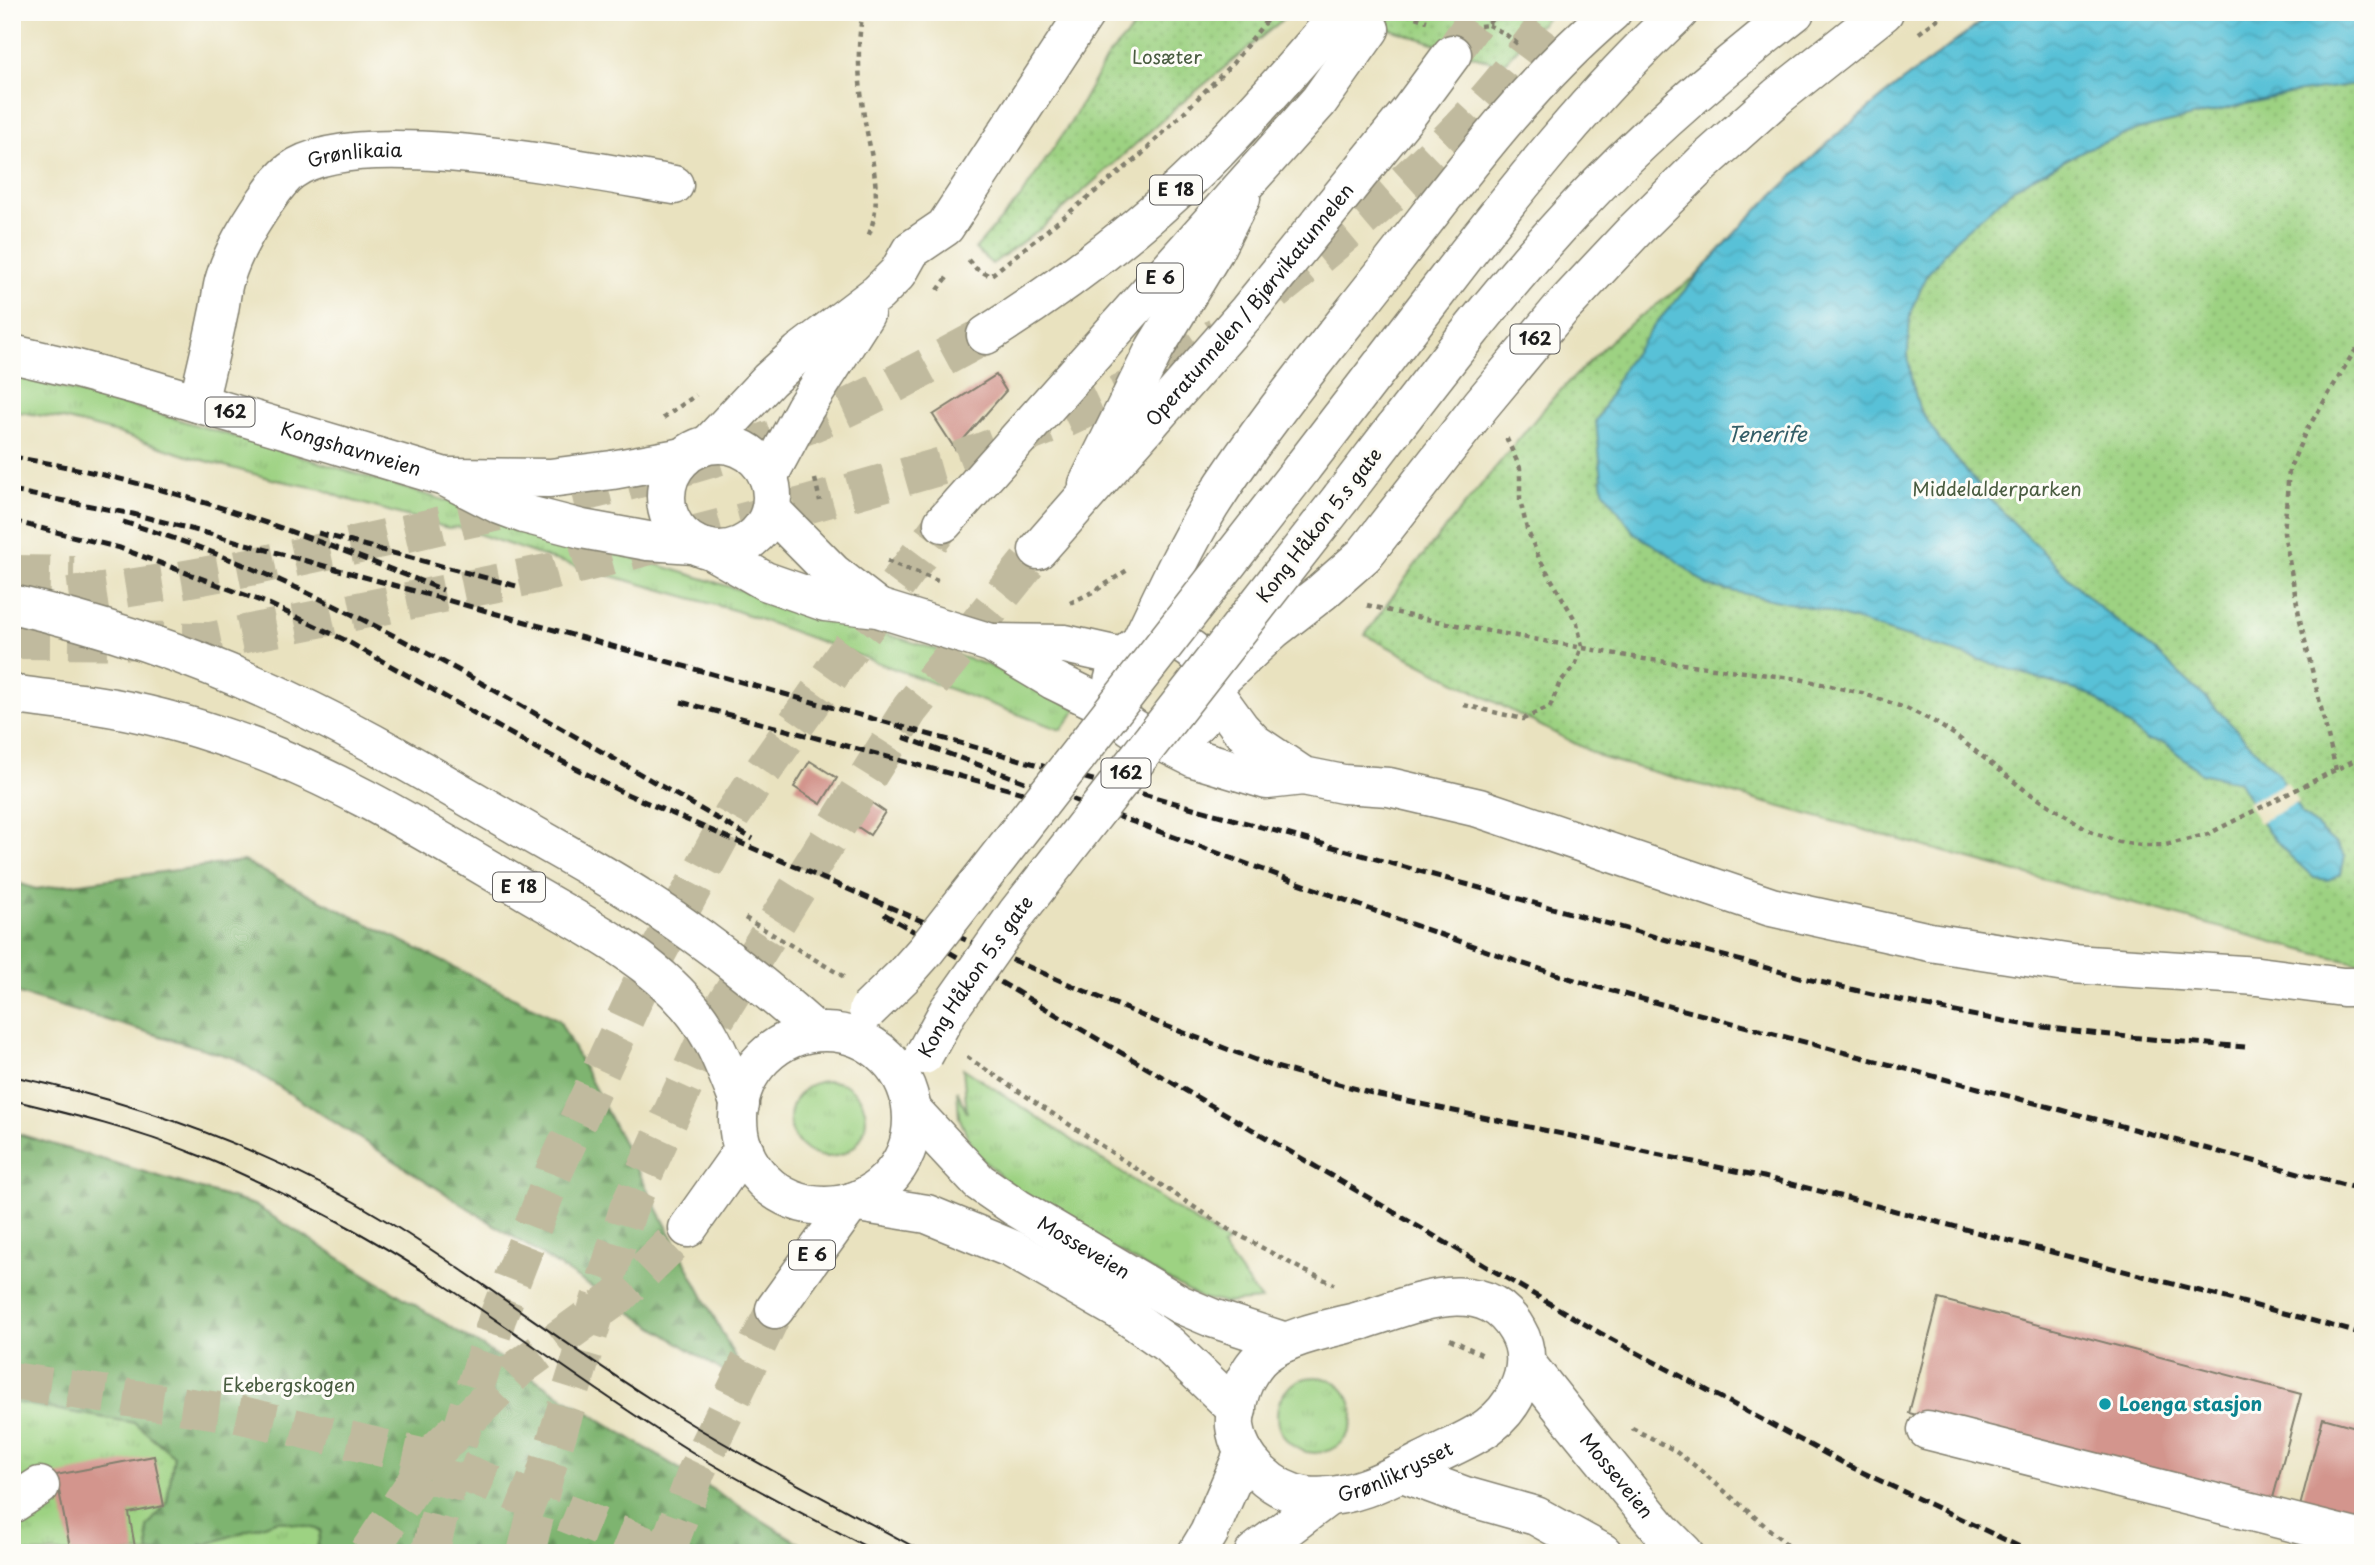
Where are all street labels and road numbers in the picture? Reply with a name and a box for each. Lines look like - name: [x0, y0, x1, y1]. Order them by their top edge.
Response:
- street label: Grønlikaia: [303, 135, 402, 174]
- street label: Operatunnelen / Bjørvikatunnelen: [1138, 176, 1359, 432]
- road number: E 18: [1150, 176, 1202, 204]
- road number: E 6: [1137, 264, 1183, 292]
- road number: 162: [1510, 324, 1560, 354]
- road number: 162: [205, 398, 254, 426]
- street label: Kongshavnveien: [278, 414, 425, 482]
- street label: Kong Håkon 5.s gate: [1249, 441, 1388, 608]
- road number: 162: [1102, 758, 1150, 788]
- road number: E 18: [493, 872, 545, 902]
- street label: Kong Håkon 5.s gate: [910, 889, 1039, 1062]
- street label: Mosseveien: [1033, 1208, 1136, 1285]
- road number: E 6: [789, 1240, 835, 1270]
- street label: Mosseveien: [1574, 1426, 1661, 1524]
- street label: Grønlikrysset: [1335, 1434, 1457, 1508]

